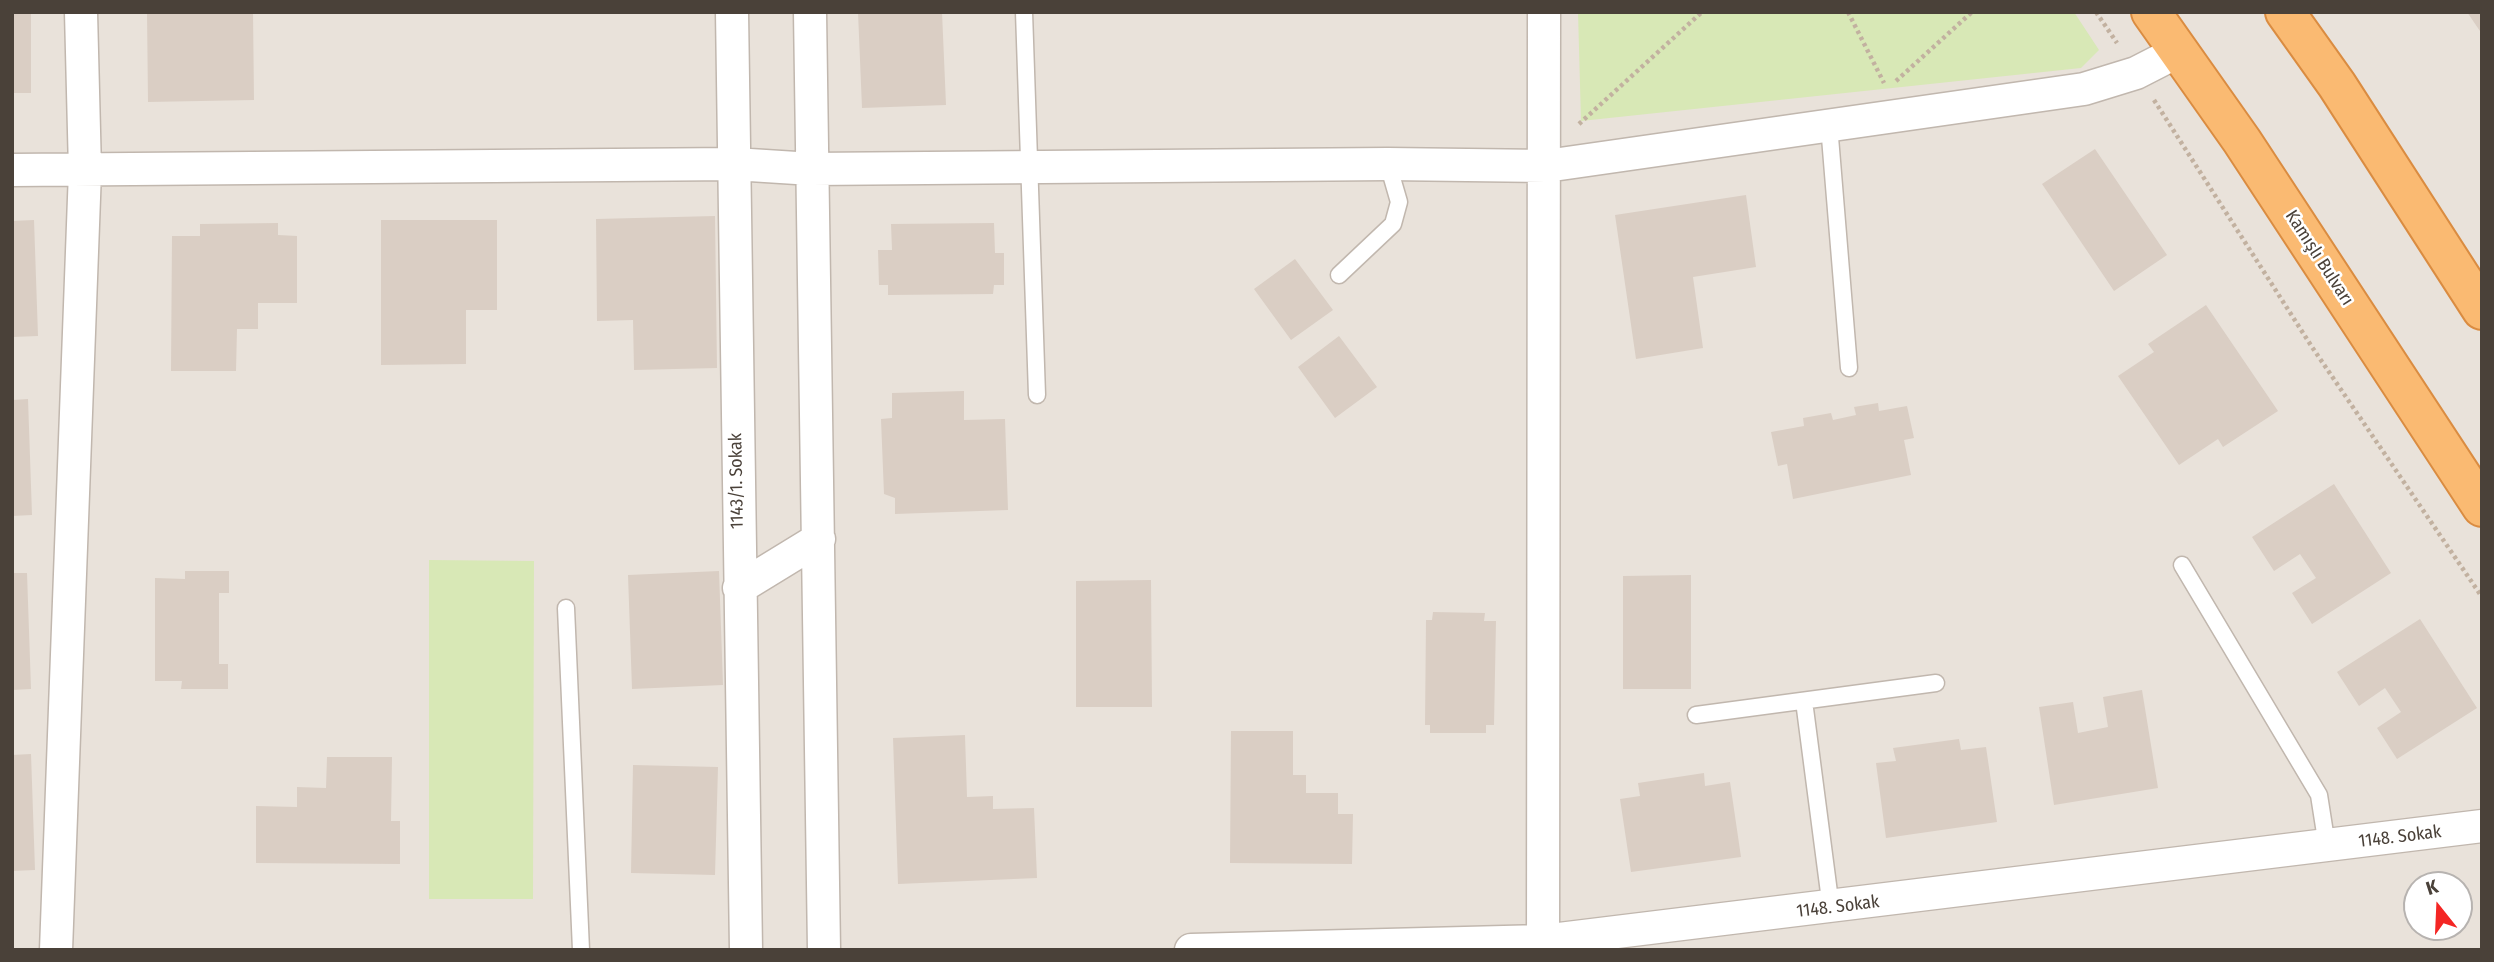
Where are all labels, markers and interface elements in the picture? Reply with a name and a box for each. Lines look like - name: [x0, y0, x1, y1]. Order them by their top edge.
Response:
- street label: Kamışlı Bulvarı: [2280, 206, 2358, 310]
- street label: 1143/1. Sokak: [725, 433, 749, 529]
- street label: 1148. Sokak: [2357, 821, 2443, 853]
- north arrow: [2403, 871, 2473, 941]
- text: K: [2423, 875, 2441, 900]
- street label: 1148. Sokak: [1795, 891, 1881, 923]

